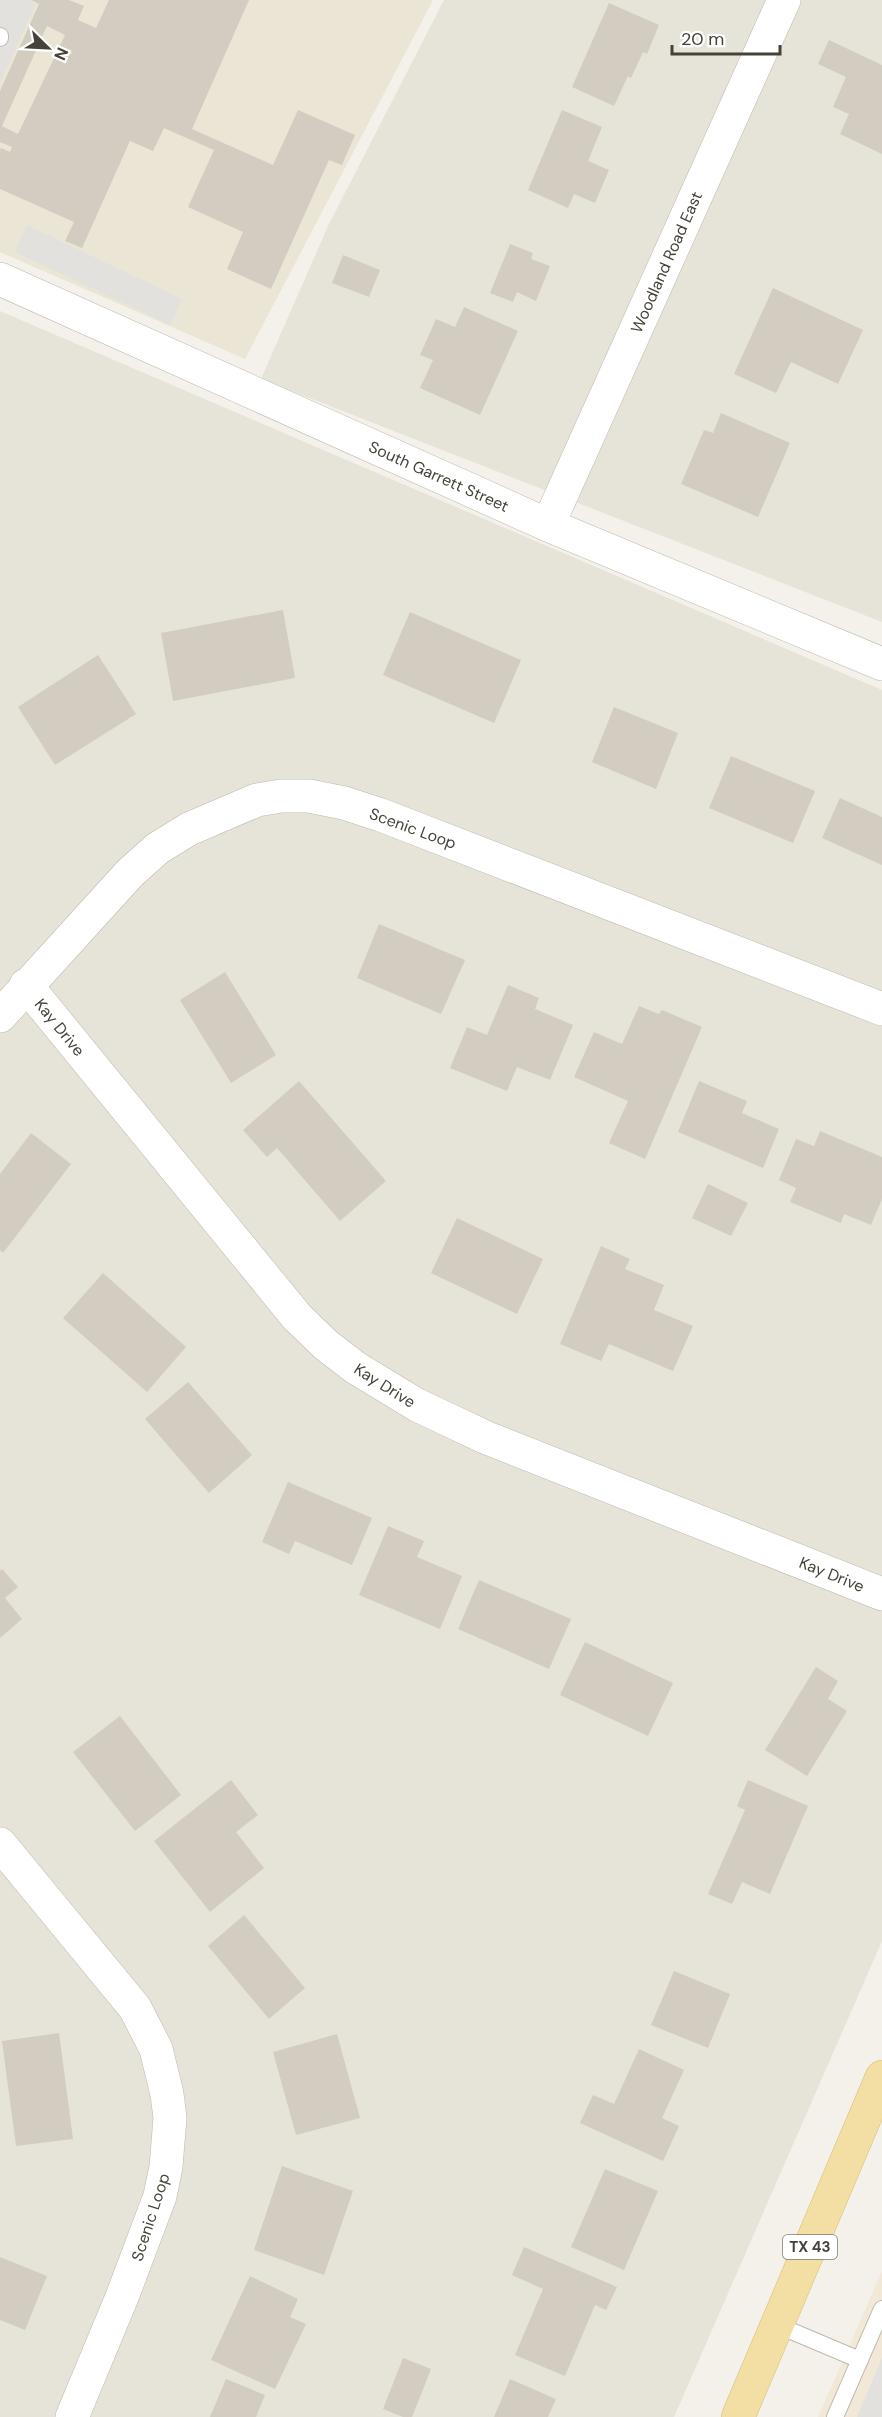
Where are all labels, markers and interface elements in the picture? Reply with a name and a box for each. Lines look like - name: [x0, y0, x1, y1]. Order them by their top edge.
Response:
- north arrow: [18, 18, 78, 78]
- scale bar: [672, 18, 780, 56]
- text: 20 m: [681, 27, 724, 51]
- text: N: [49, 44, 73, 63]
- street label: Woodland Road East: [626, 188, 707, 336]
- street label: South Garrett Street: [366, 436, 512, 517]
- street label: Scenic Loop: [366, 803, 459, 854]
- street label: Kay Drive: [30, 994, 89, 1061]
- street label: Kay Drive: [350, 1358, 419, 1412]
- street label: Kay Drive: [796, 1552, 868, 1597]
- street label: Scenic Loop: [126, 2171, 175, 2264]
- road number: TX 43: [783, 2235, 837, 2259]

